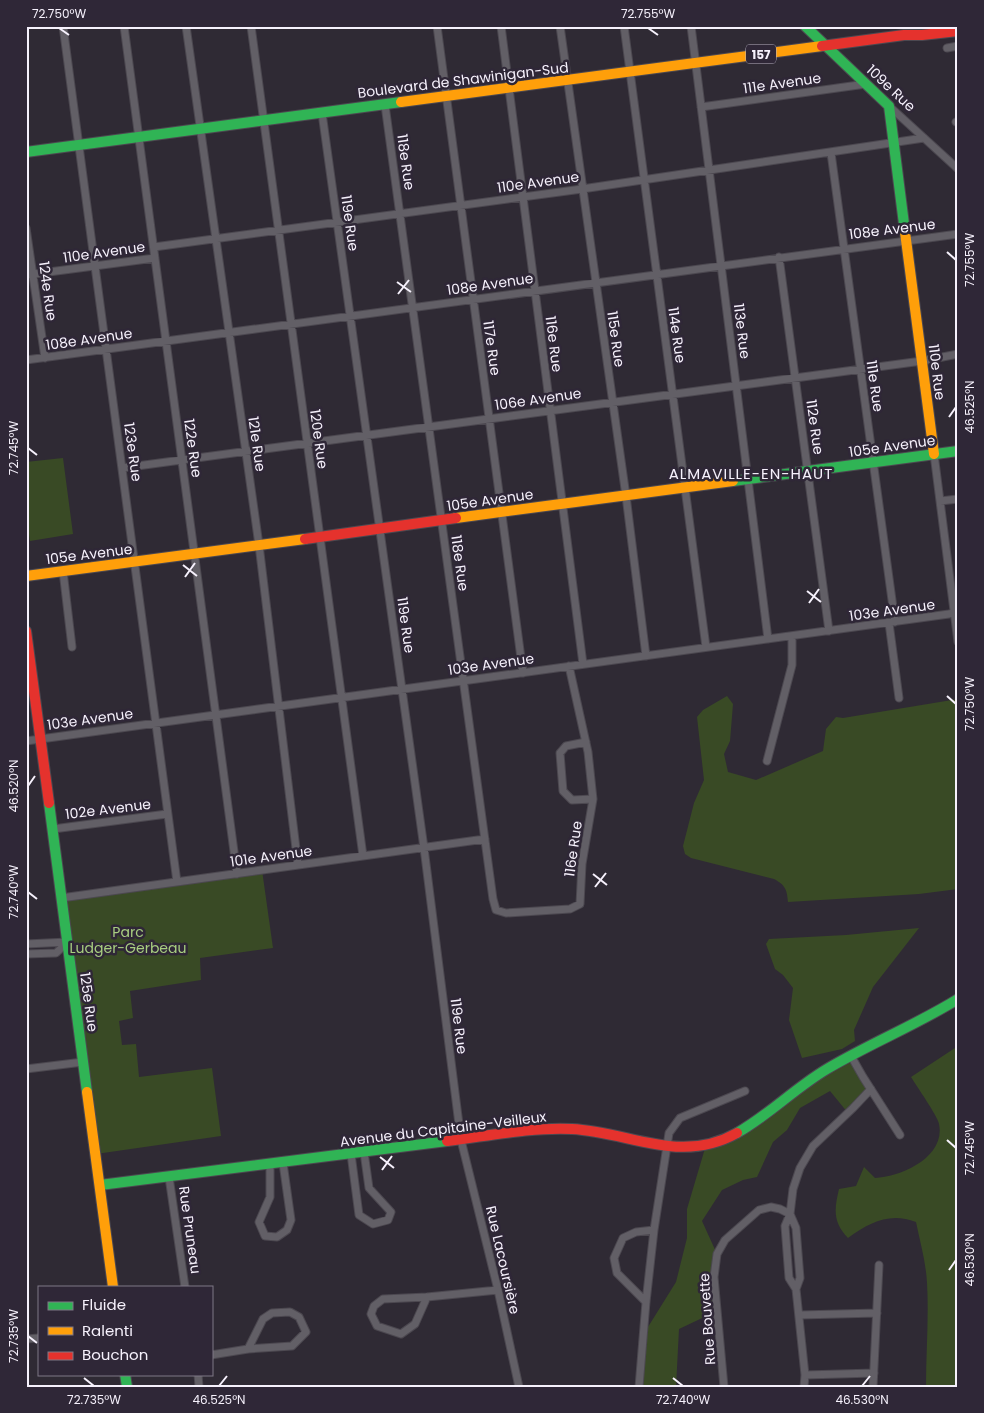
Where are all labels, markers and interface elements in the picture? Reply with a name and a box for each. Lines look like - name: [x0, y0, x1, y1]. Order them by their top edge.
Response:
- text: 72.750°W: [32, 5, 86, 22]
- text: 72.755°W: [621, 5, 675, 22]
- road number: 157: [746, 44, 776, 64]
- street label: Boulevard de Shawinigan-Sud: [356, 57, 570, 103]
- street label: 109e Rue: [862, 60, 920, 116]
- street label: 111e Avenue: [742, 68, 823, 98]
- street label: 118e Rue: [392, 133, 420, 192]
- street label: 110e Avenue: [496, 166, 581, 198]
- street label: 119e Rue: [336, 194, 364, 253]
- street label: 108e Avenue: [848, 214, 937, 244]
- text: 72.755°W: [961, 233, 978, 287]
- street label: 110e Avenue: [62, 236, 147, 268]
- street label: 124e Rue: [34, 260, 62, 322]
- street label: 108e Avenue: [445, 268, 535, 300]
- street label: 113e Rue: [729, 302, 755, 360]
- street label: 114e Rue: [663, 306, 691, 365]
- street label: 115e Rue: [602, 310, 630, 369]
- street label: 116e Rue: [541, 315, 567, 374]
- street label: 117e Rue: [478, 319, 506, 377]
- street label: 108e Avenue: [44, 323, 134, 355]
- street label: 110e Rue: [924, 343, 950, 401]
- street label: 111e Rue: [861, 359, 889, 413]
- text: 46.525°N: [961, 380, 978, 434]
- street label: 106e Avenue: [493, 383, 583, 415]
- street label: 112e Rue: [801, 398, 829, 456]
- street label: 120e Rue: [305, 408, 333, 470]
- street label: 121e Rue: [243, 415, 271, 473]
- street label: 122e Rue: [179, 417, 207, 479]
- text: 72.745°W: [5, 421, 22, 475]
- street label: 123e Rue: [119, 421, 147, 483]
- street label: 105e Avenue: [848, 430, 937, 462]
- district label: ALMAVILLE-EN-HAUT: [669, 463, 833, 484]
- street label: 105e Avenue: [446, 484, 535, 516]
- street label: 118e Rue: [446, 534, 474, 593]
- street label: 105e Avenue: [45, 539, 134, 569]
- street label: 103e Avenue: [848, 594, 937, 626]
- street label: 119e Rue: [392, 596, 420, 655]
- street label: 103e Avenue: [447, 648, 536, 680]
- text: 72.750°W: [961, 677, 978, 731]
- street label: 103e Avenue: [46, 703, 135, 735]
- text: 46.520°N: [5, 759, 22, 813]
- street label: 102e Avenue: [64, 794, 152, 824]
- street label: 116e Rue: [559, 819, 587, 878]
- street label: 101e Avenue: [229, 840, 314, 872]
- text: 72.740°W: [5, 865, 22, 919]
- park label: Parc Ludger-Gerbeau: [70, 922, 186, 958]
- street label: 125e Rue: [75, 971, 103, 1033]
- street label: 119e Rue: [446, 997, 472, 1055]
- street label: Avenue du Capitaine-Veilleux: [339, 1106, 548, 1152]
- text: 72.745°W: [961, 1121, 978, 1175]
- street label: Rue Pruneau: [174, 1185, 206, 1275]
- street label: Rue Lacoursière: [481, 1204, 525, 1316]
- text: 46.530°N: [961, 1233, 978, 1287]
- street label: Rue Bouvette: [694, 1272, 720, 1365]
- legend: [38, 1286, 212, 1376]
- text: Fluide: [82, 1294, 126, 1315]
- text: 72.735°W: [5, 1309, 22, 1363]
- text: Ralenti: [82, 1320, 133, 1341]
- text: Bouchon: [82, 1344, 148, 1365]
- text: 72.735°W: [67, 1391, 121, 1408]
- text: 46.525°N: [192, 1391, 246, 1408]
- text: 72.740°W: [656, 1391, 710, 1408]
- text: 46.530°N: [835, 1391, 889, 1408]

